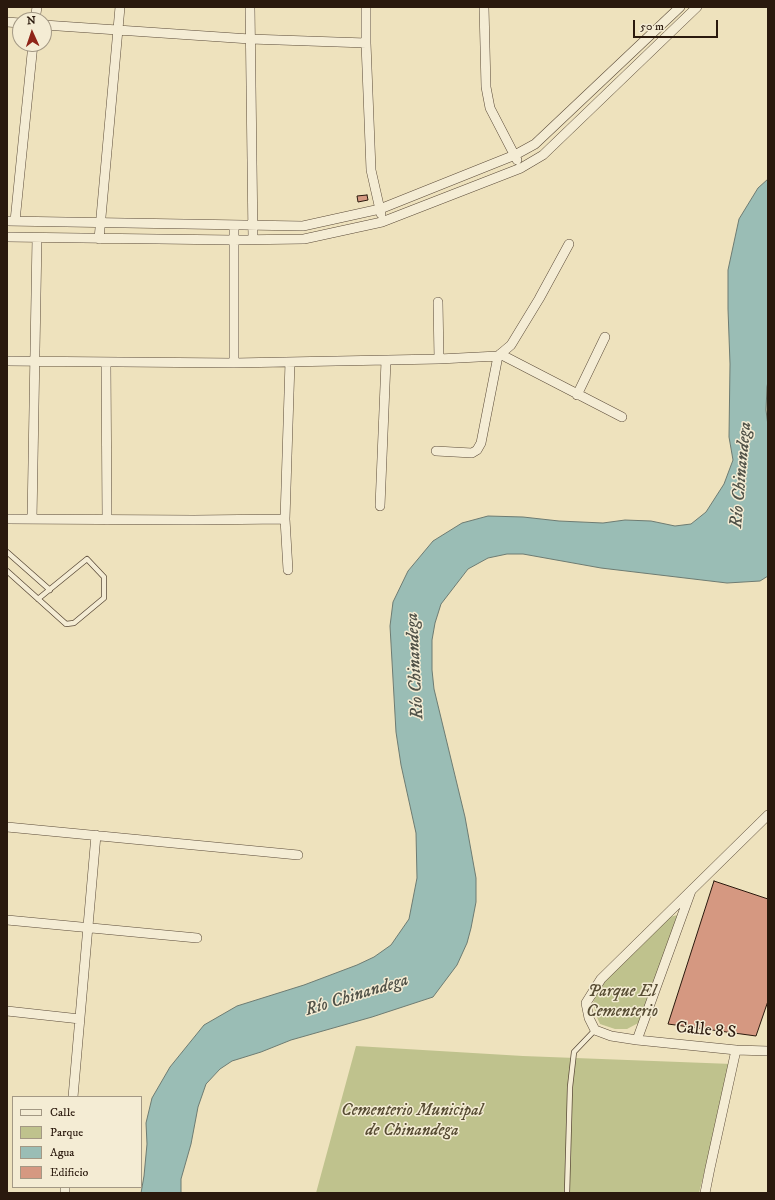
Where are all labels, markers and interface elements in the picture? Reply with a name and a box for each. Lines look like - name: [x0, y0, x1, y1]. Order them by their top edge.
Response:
- north arrow: [12, 12, 52, 52]
- scale bar: [635, 12, 720, 38]
- text: N: [27, 14, 36, 28]
- text: 50 m: [640, 19, 664, 34]
- water label: Río Chinandega: [727, 421, 757, 529]
- water label: Río Chinandega: [402, 612, 430, 720]
- water label: Río Chinandega: [303, 970, 411, 1022]
- park label: Parque El Cementerio: [586, 982, 658, 1022]
- street label: Calle 8 S: [675, 1018, 737, 1044]
- legend: [12, 1096, 142, 1188]
- park label: Cementerio Municipal de Chinandega: [341, 1101, 483, 1141]
- text: Calle: [50, 1105, 75, 1120]
- text: Parque: [50, 1125, 83, 1140]
- text: Agua: [50, 1145, 74, 1160]
- text: Edificio: [50, 1165, 88, 1180]

